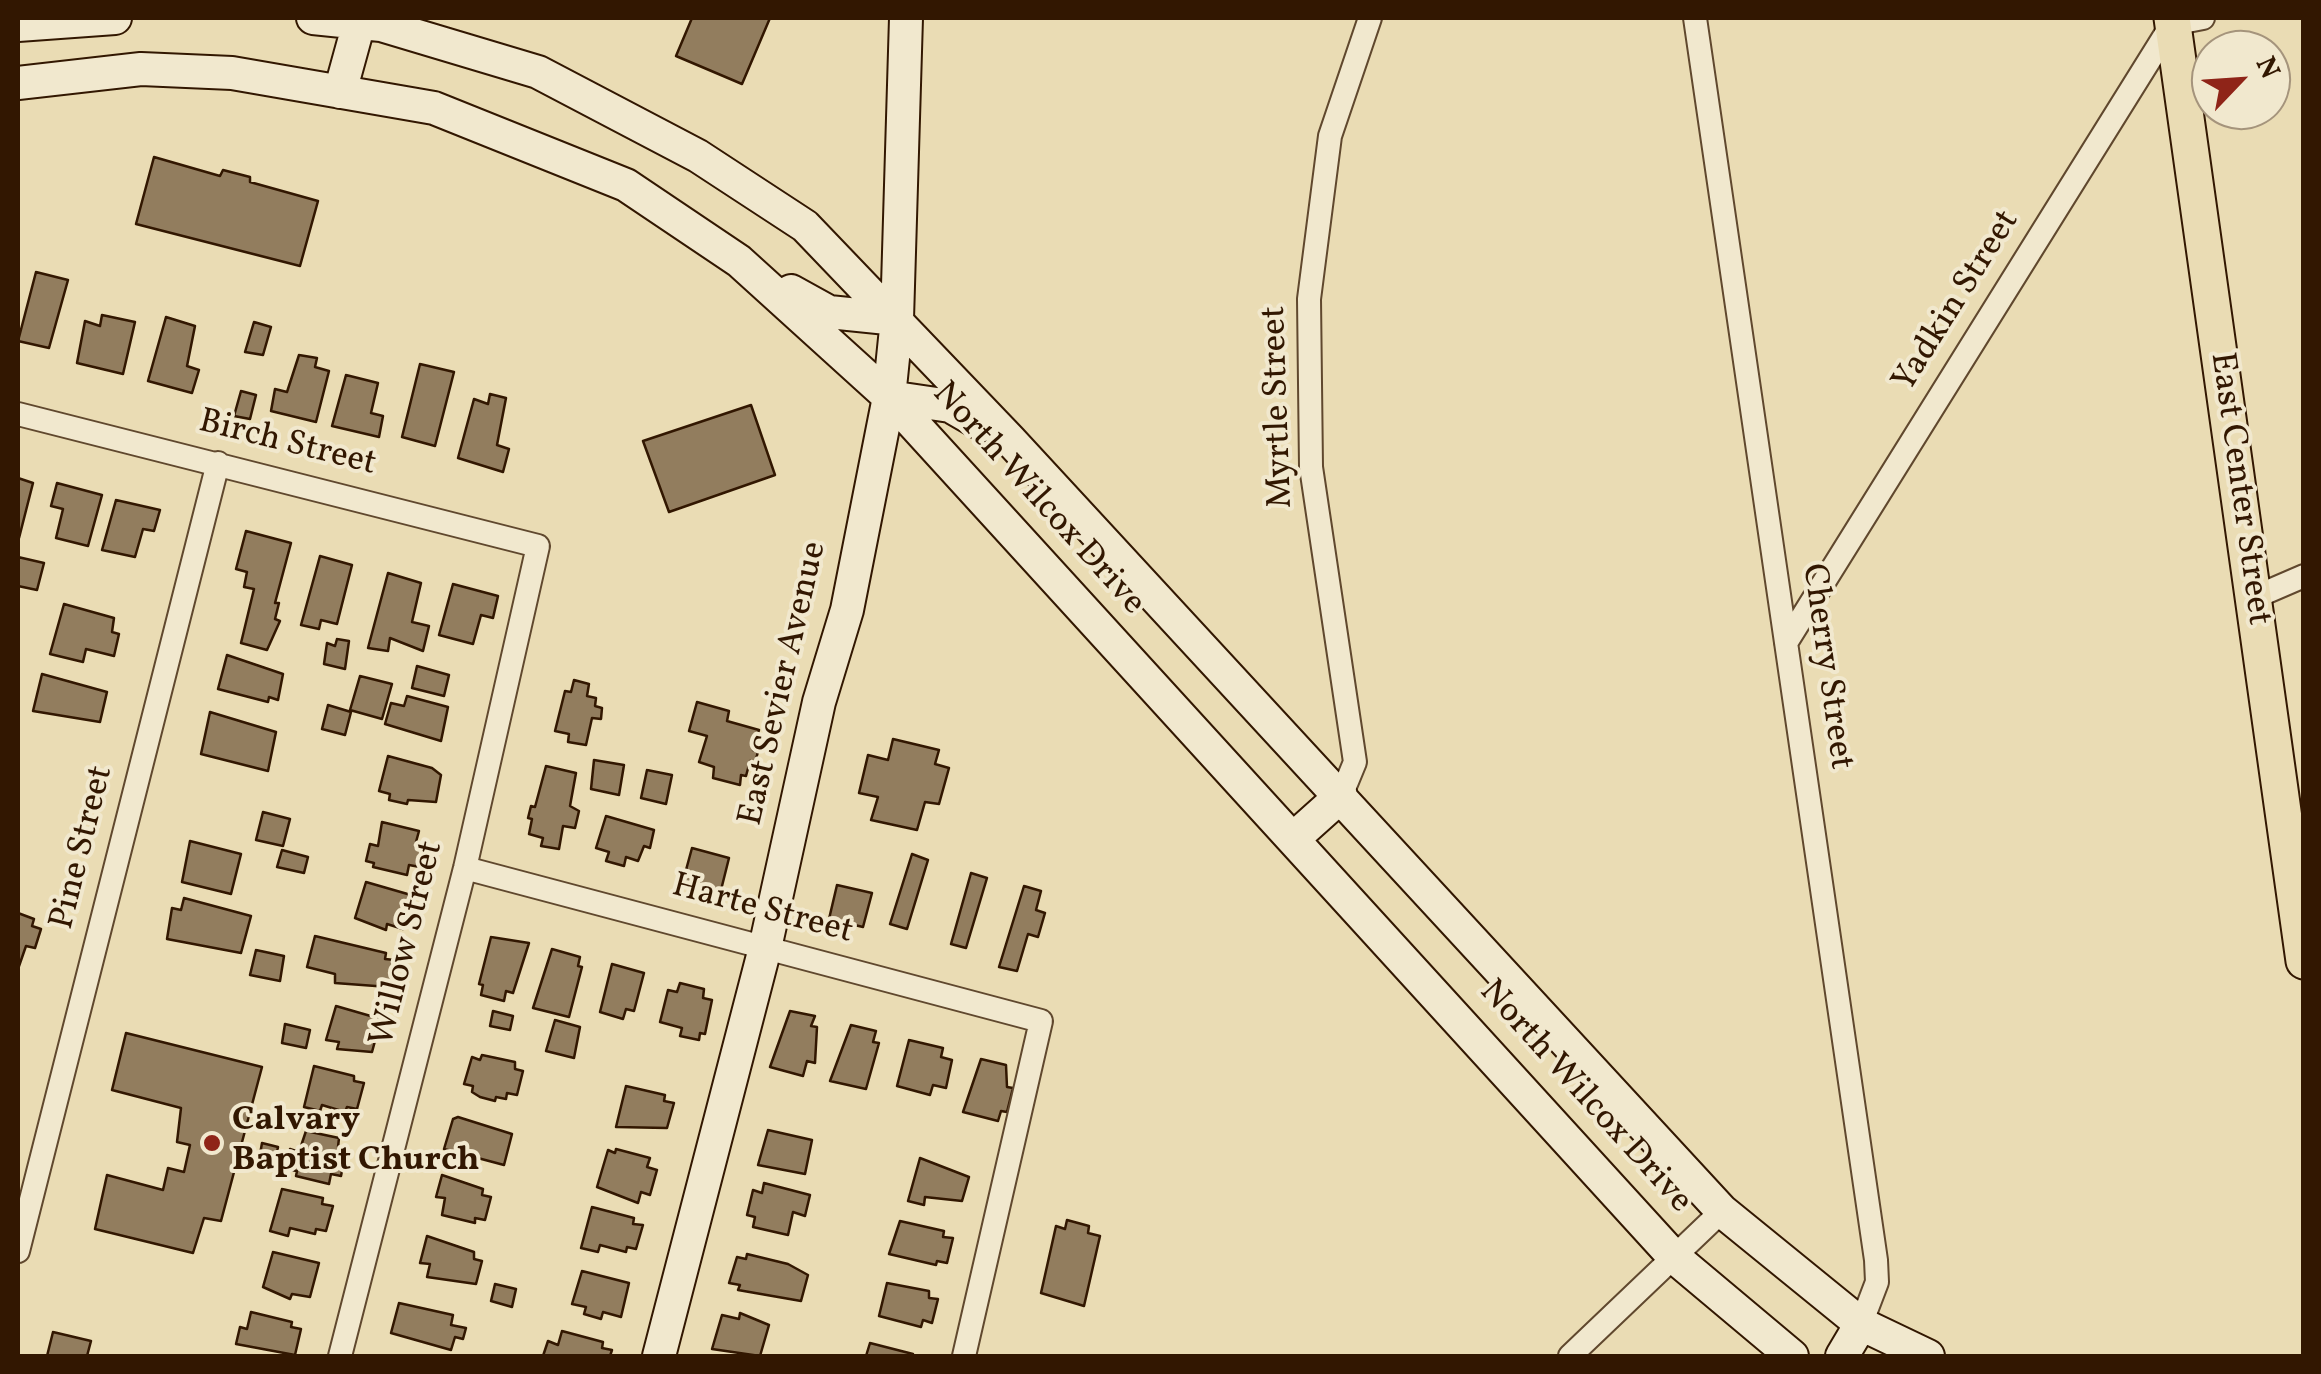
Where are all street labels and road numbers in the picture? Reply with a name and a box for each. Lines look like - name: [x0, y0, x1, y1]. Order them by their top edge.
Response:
- street label: Yadkin Street: [1886, 203, 2030, 401]
- street label: Myrtle Street: [1255, 305, 1305, 509]
- street label: East Center Street: [2198, 350, 2278, 628]
- street label: North Wilcox Drive: [921, 375, 1153, 625]
- street label: Birch Street: [194, 403, 380, 487]
- street label: East Sevier Avenue: [732, 538, 838, 830]
- street label: Cherry Street: [1790, 561, 1860, 773]
- street label: Pine Street: [43, 762, 125, 934]
- street label: Willow Street: [363, 837, 455, 1051]
- street label: Harte Street: [667, 867, 857, 955]
- street label: North Wilcox Drive: [1468, 973, 1700, 1223]

